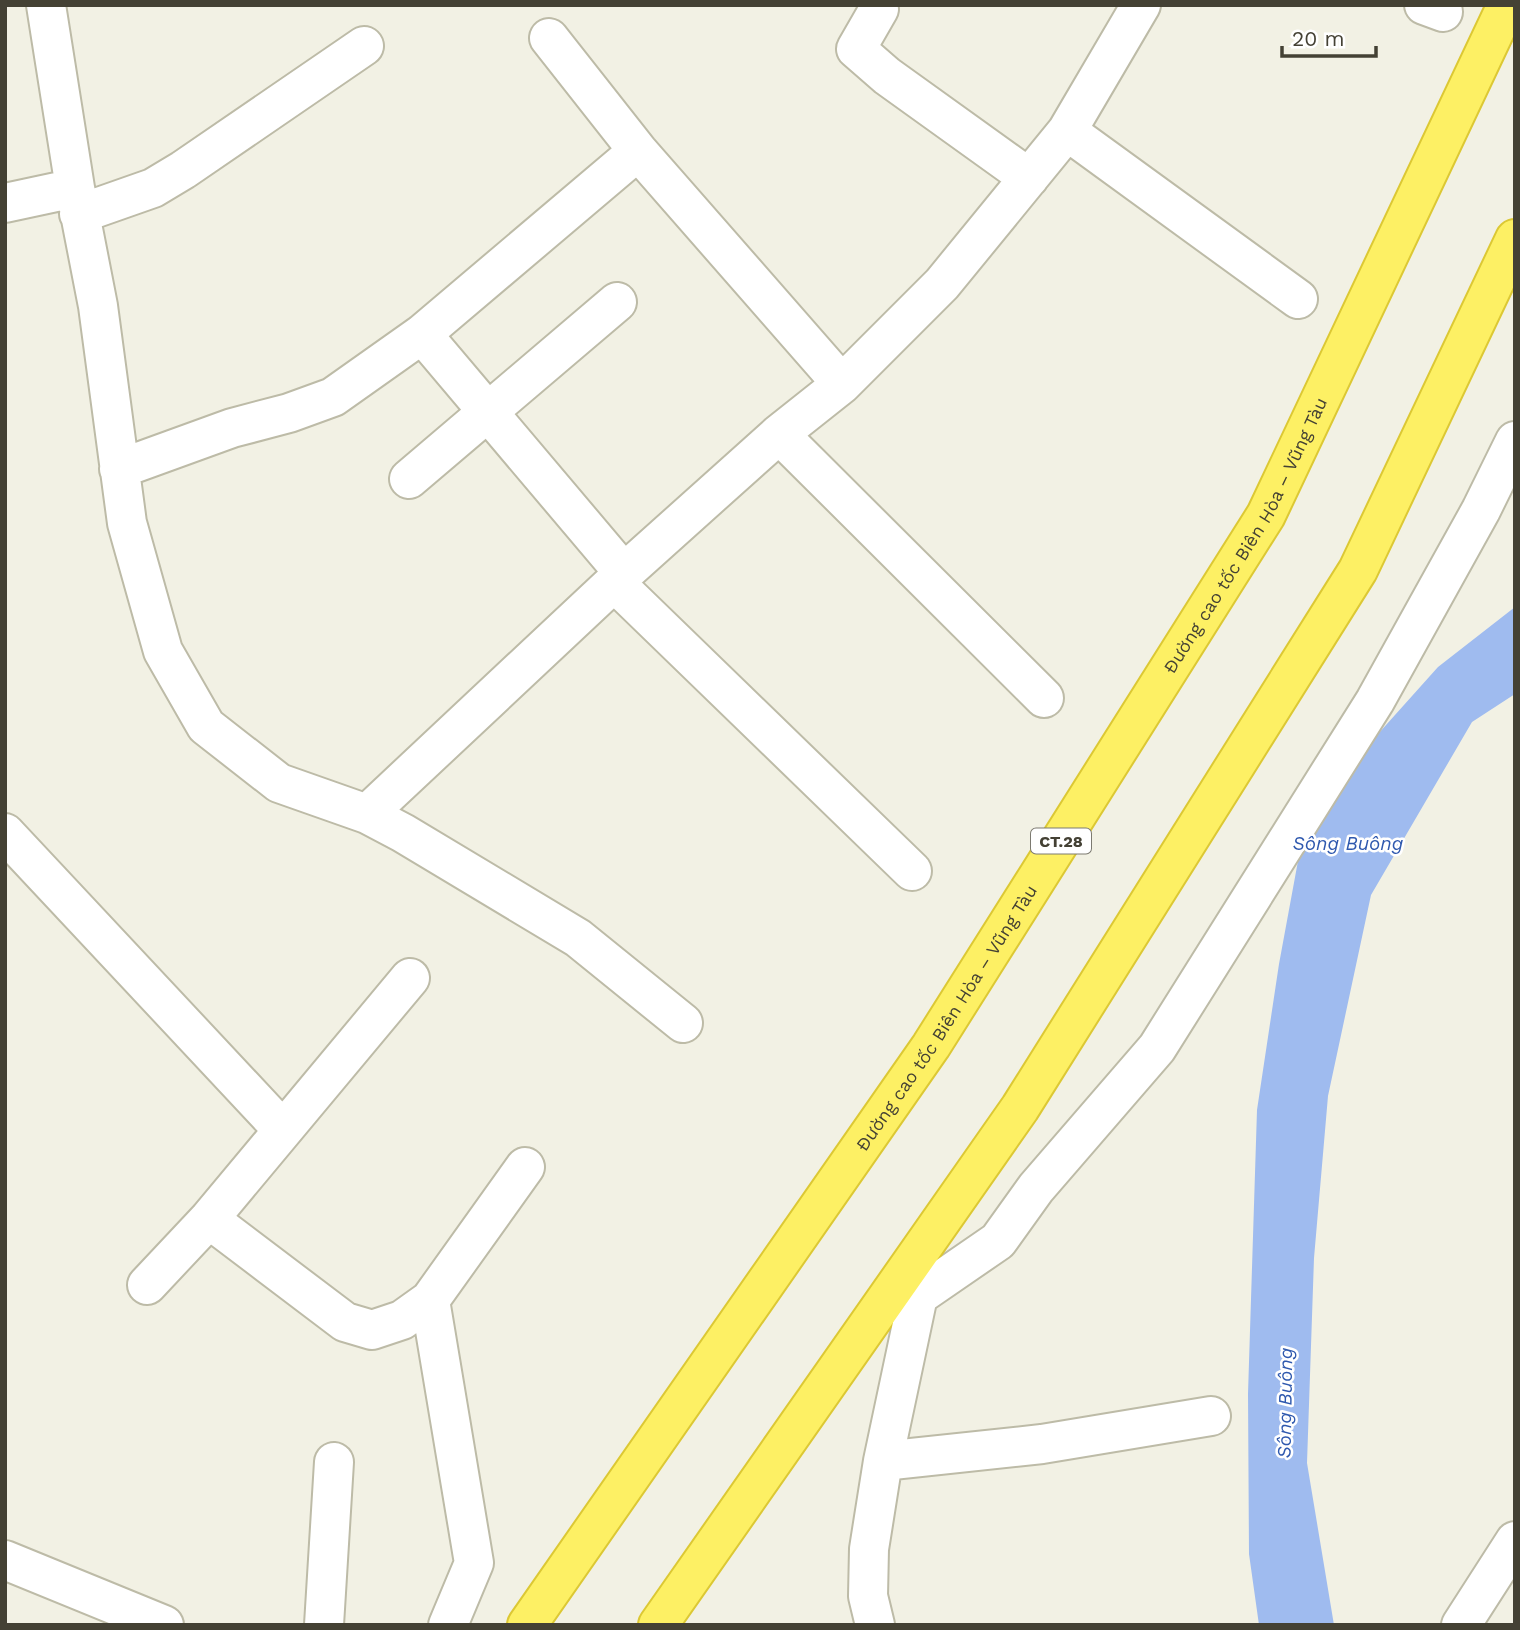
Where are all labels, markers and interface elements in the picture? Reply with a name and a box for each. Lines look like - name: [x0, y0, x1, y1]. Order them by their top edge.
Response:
- scale bar: [1282, 14, 1376, 58]
- text: 20 m: [1292, 26, 1344, 51]
- street label: Đường cao tốc Biên Hòa – Vũng Tàu: [1158, 394, 1331, 677]
- road number: CT.28: [1031, 828, 1091, 854]
- water label: Sông Buông: [1293, 832, 1404, 855]
- street label: Đường cao tốc Biên Hòa – Vũng Tàu: [851, 881, 1041, 1155]
- water label: Sông Buông: [1273, 1347, 1297, 1459]

